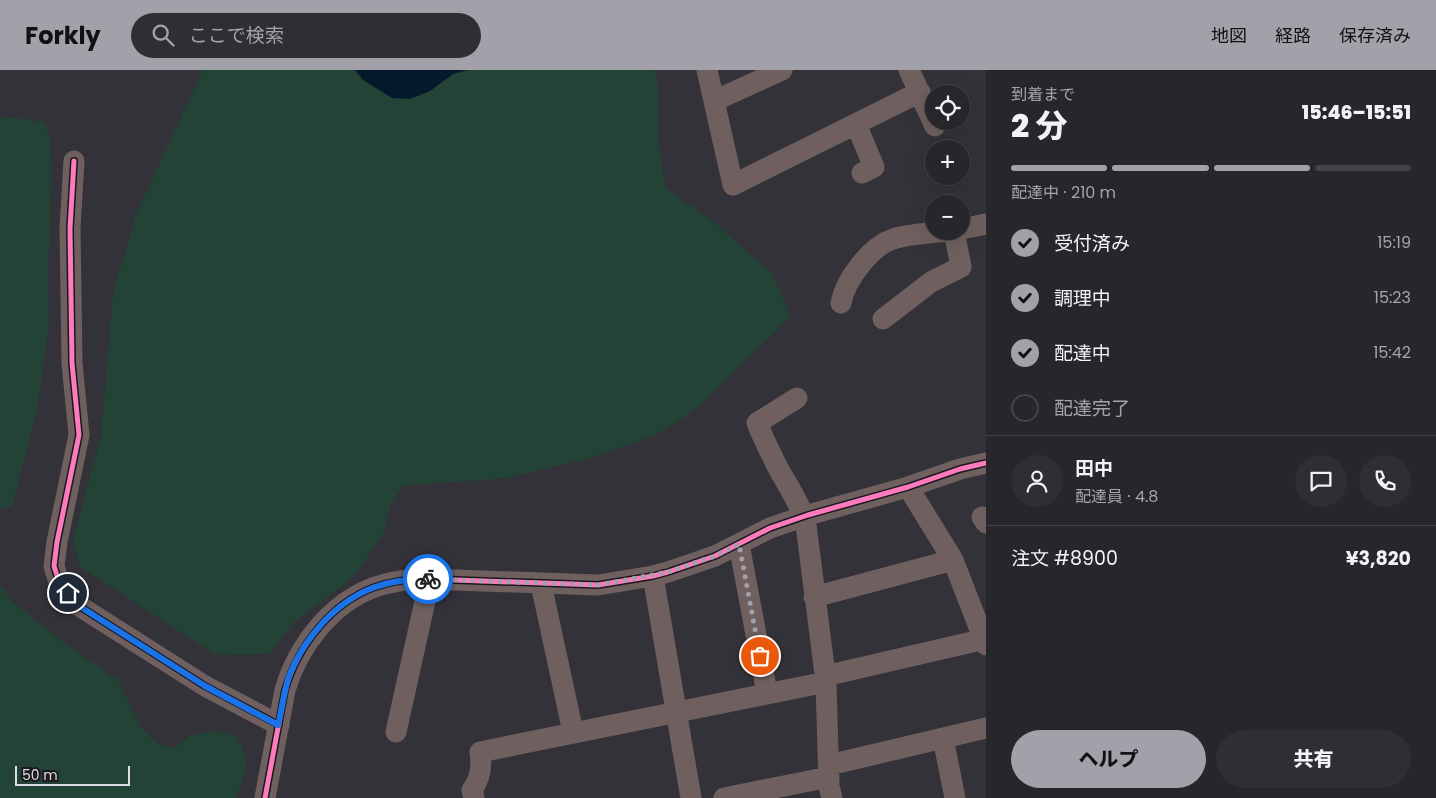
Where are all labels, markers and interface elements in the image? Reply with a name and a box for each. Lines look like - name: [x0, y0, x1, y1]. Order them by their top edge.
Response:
- search box: [131, 13, 481, 58]
- text: Forkly: [25, 19, 101, 52]
- icon: search: [149, 21, 177, 49]
- text: ここで検索: [189, 22, 284, 49]
- text: 地図: [1211, 23, 1247, 48]
- text: 経路: [1275, 23, 1311, 48]
- text: 保存済み: [1339, 23, 1411, 48]
- text: 到着まで: [1011, 83, 1075, 106]
- map controls: [925, 85, 970, 240]
- button: locate: [925, 85, 970, 130]
- text: 15:46–15:51: [1302, 99, 1411, 126]
- text: 2 分: [1011, 103, 1067, 148]
- button: +: [925, 140, 970, 185]
- text: 配達中 · 210 m: [1011, 181, 1116, 204]
- button: −: [925, 195, 970, 240]
- icon: check: [1011, 229, 1039, 257]
- text: 受付済み: [1054, 230, 1130, 257]
- text: 15:19: [1377, 231, 1411, 254]
- icon: check: [1011, 284, 1039, 312]
- text: 調理中: [1054, 285, 1111, 312]
- text: 15:23: [1374, 286, 1411, 309]
- icon: check: [1011, 339, 1039, 367]
- text: 配達中: [1054, 340, 1111, 367]
- text: 15:42: [1373, 341, 1411, 364]
- text: 配達完了: [1054, 395, 1130, 422]
- button: person: [1011, 455, 1063, 507]
- text: 田中: [1075, 455, 1113, 482]
- button: chat: [1295, 455, 1347, 507]
- button: phone: [1359, 455, 1411, 507]
- text: 配達員 · 4.8: [1075, 485, 1158, 508]
- text: 注文 #8900: [1011, 545, 1118, 572]
- text: ¥3,820: [1346, 545, 1411, 572]
- courier: [403, 554, 453, 604]
- icon: bike: [414, 565, 442, 593]
- pin: [47, 572, 89, 614]
- icon: home: [54, 579, 82, 607]
- pin: [739, 635, 781, 677]
- icon: bag: [746, 642, 774, 670]
- button: ヘルプ: [1011, 730, 1206, 788]
- button: 共有: [1216, 730, 1411, 788]
- scale bar: [15, 763, 130, 786]
- text: 50 m: [22, 765, 58, 785]

